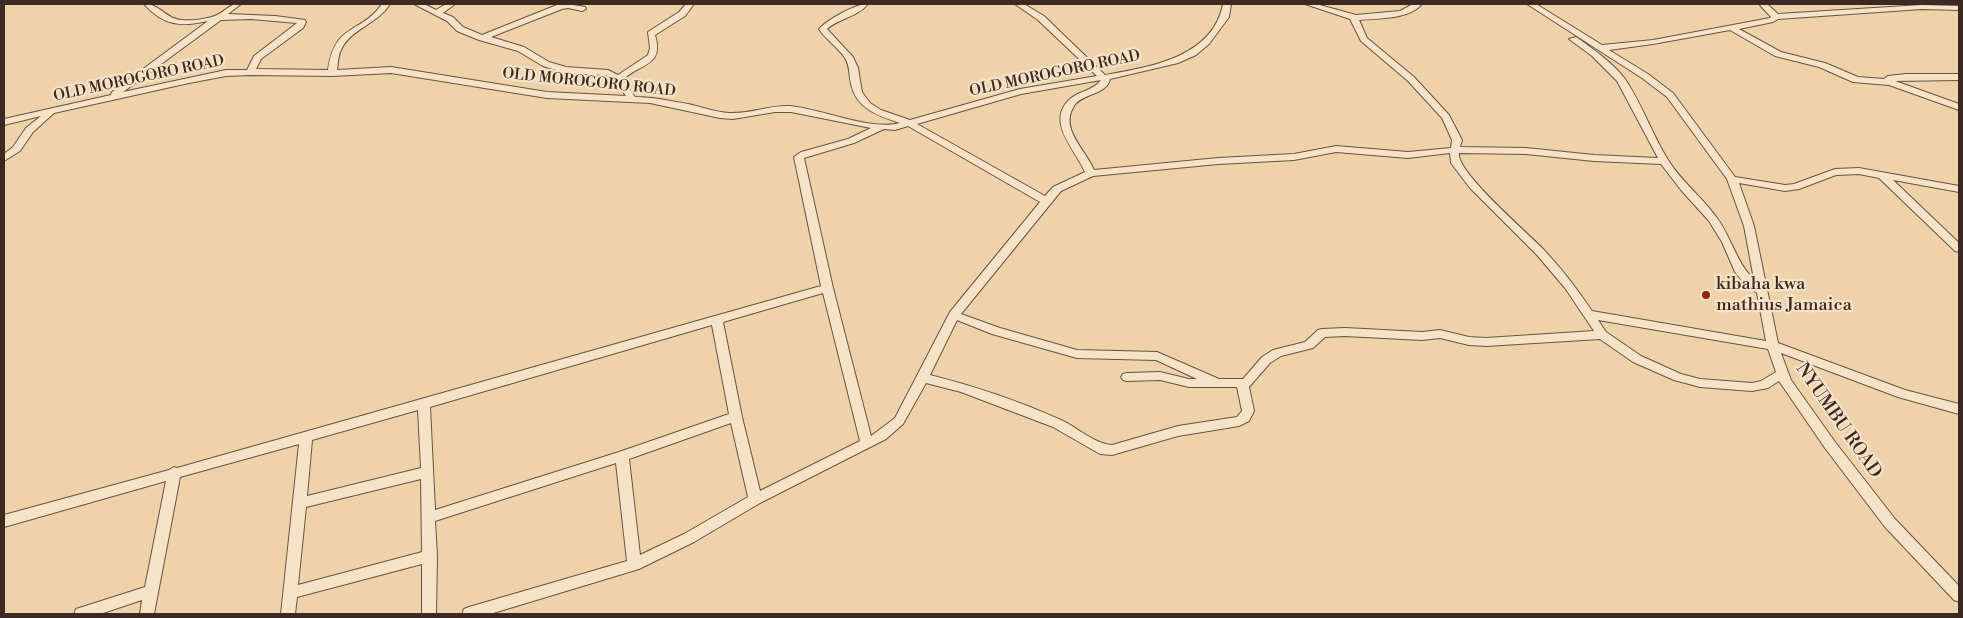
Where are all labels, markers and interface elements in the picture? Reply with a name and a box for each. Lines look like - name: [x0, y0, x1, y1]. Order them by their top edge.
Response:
- street label: OLD MOROGORO ROAD: [968, 47, 1142, 101]
- street label: OLD MOROGORO ROAD: [52, 52, 226, 106]
- street label: OLD MOROGORO ROAD: [501, 65, 677, 101]
- place label: kibaha kwa mathius Jamaica: [1716, 274, 1852, 316]
- marker: kibaha kwa mathius Jamaica: [1700, 289, 1712, 301]
- street label: NYUMBU ROAD: [1790, 359, 1886, 483]

